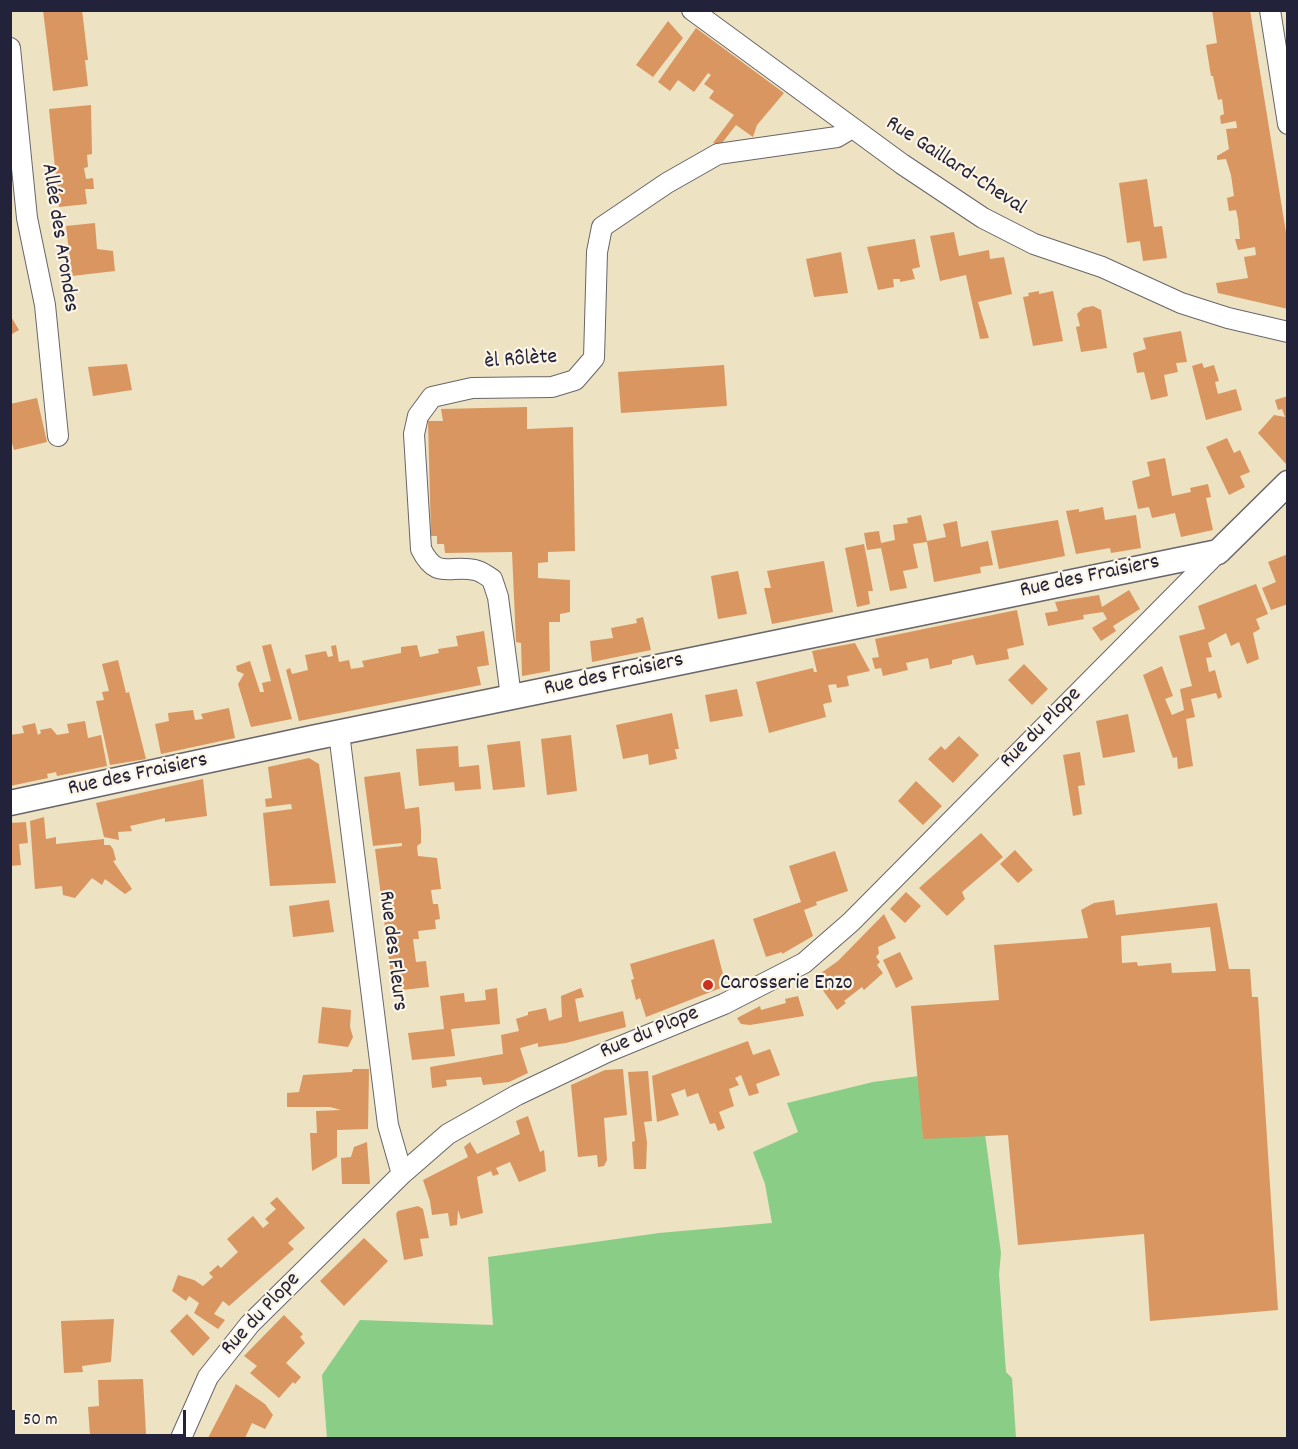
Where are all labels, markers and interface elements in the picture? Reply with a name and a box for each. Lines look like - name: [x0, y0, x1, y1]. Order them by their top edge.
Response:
- street label: Rue Gaillard-Cheval: [880, 112, 1030, 222]
- street label: Allée des Arondes: [33, 162, 83, 314]
- street label: èl Rôlète: [484, 345, 558, 377]
- street label: Rue des Fraisiers: [1018, 550, 1162, 606]
- street label: Rue des Fraisiers: [542, 648, 686, 704]
- street label: Rue du Plope: [996, 683, 1088, 775]
- street label: Rue des Fraisiers: [66, 748, 210, 804]
- street label: Rue des Fleurs: [371, 889, 411, 1013]
- place label: Carosserie Enzo: [720, 972, 853, 998]
- marker: Carosserie Enzo: [701, 978, 715, 992]
- street label: Rue du Plope: [597, 1001, 703, 1067]
- street label: Rue du Plope: [217, 1268, 307, 1362]
- scale bar: [15, 1398, 189, 1436]
- text: 50 m: [23, 1408, 58, 1433]

